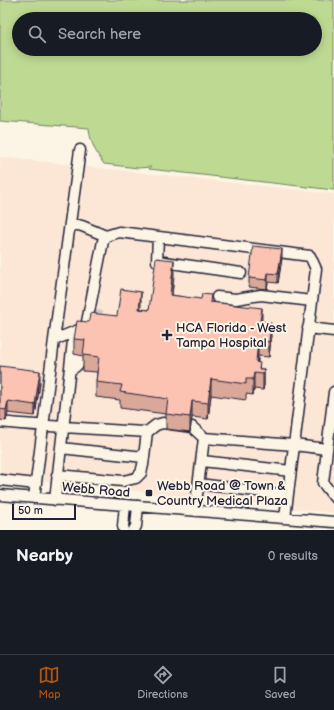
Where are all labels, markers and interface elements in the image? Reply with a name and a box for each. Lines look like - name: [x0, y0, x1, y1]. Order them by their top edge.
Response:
- search box: [12, 12, 322, 56]
- icon: search: [26, 23, 48, 45]
- text: Search here: [58, 25, 141, 44]
- place label: HCA Florida - West Tampa Hospital: [176, 320, 286, 351]
- marker: HCA Florida - West Tampa Hospital: [161, 329, 173, 341]
- place label: Webb Road @ Town & Country Medical Plaza: [157, 478, 288, 509]
- street label: Webb Road: [61, 479, 131, 501]
- marker: Webb Road @ Town & Country Medical Plaza: [144, 488, 154, 498]
- scale bar: [12, 502, 76, 521]
- text: 50 m: [18, 504, 43, 517]
- text: Nearby: [16, 546, 73, 566]
- text: 0 results: [268, 548, 318, 564]
- tab: Map: [38, 664, 61, 701]
- tab: Directions: [137, 664, 188, 701]
- tab: Saved: [265, 664, 296, 701]

